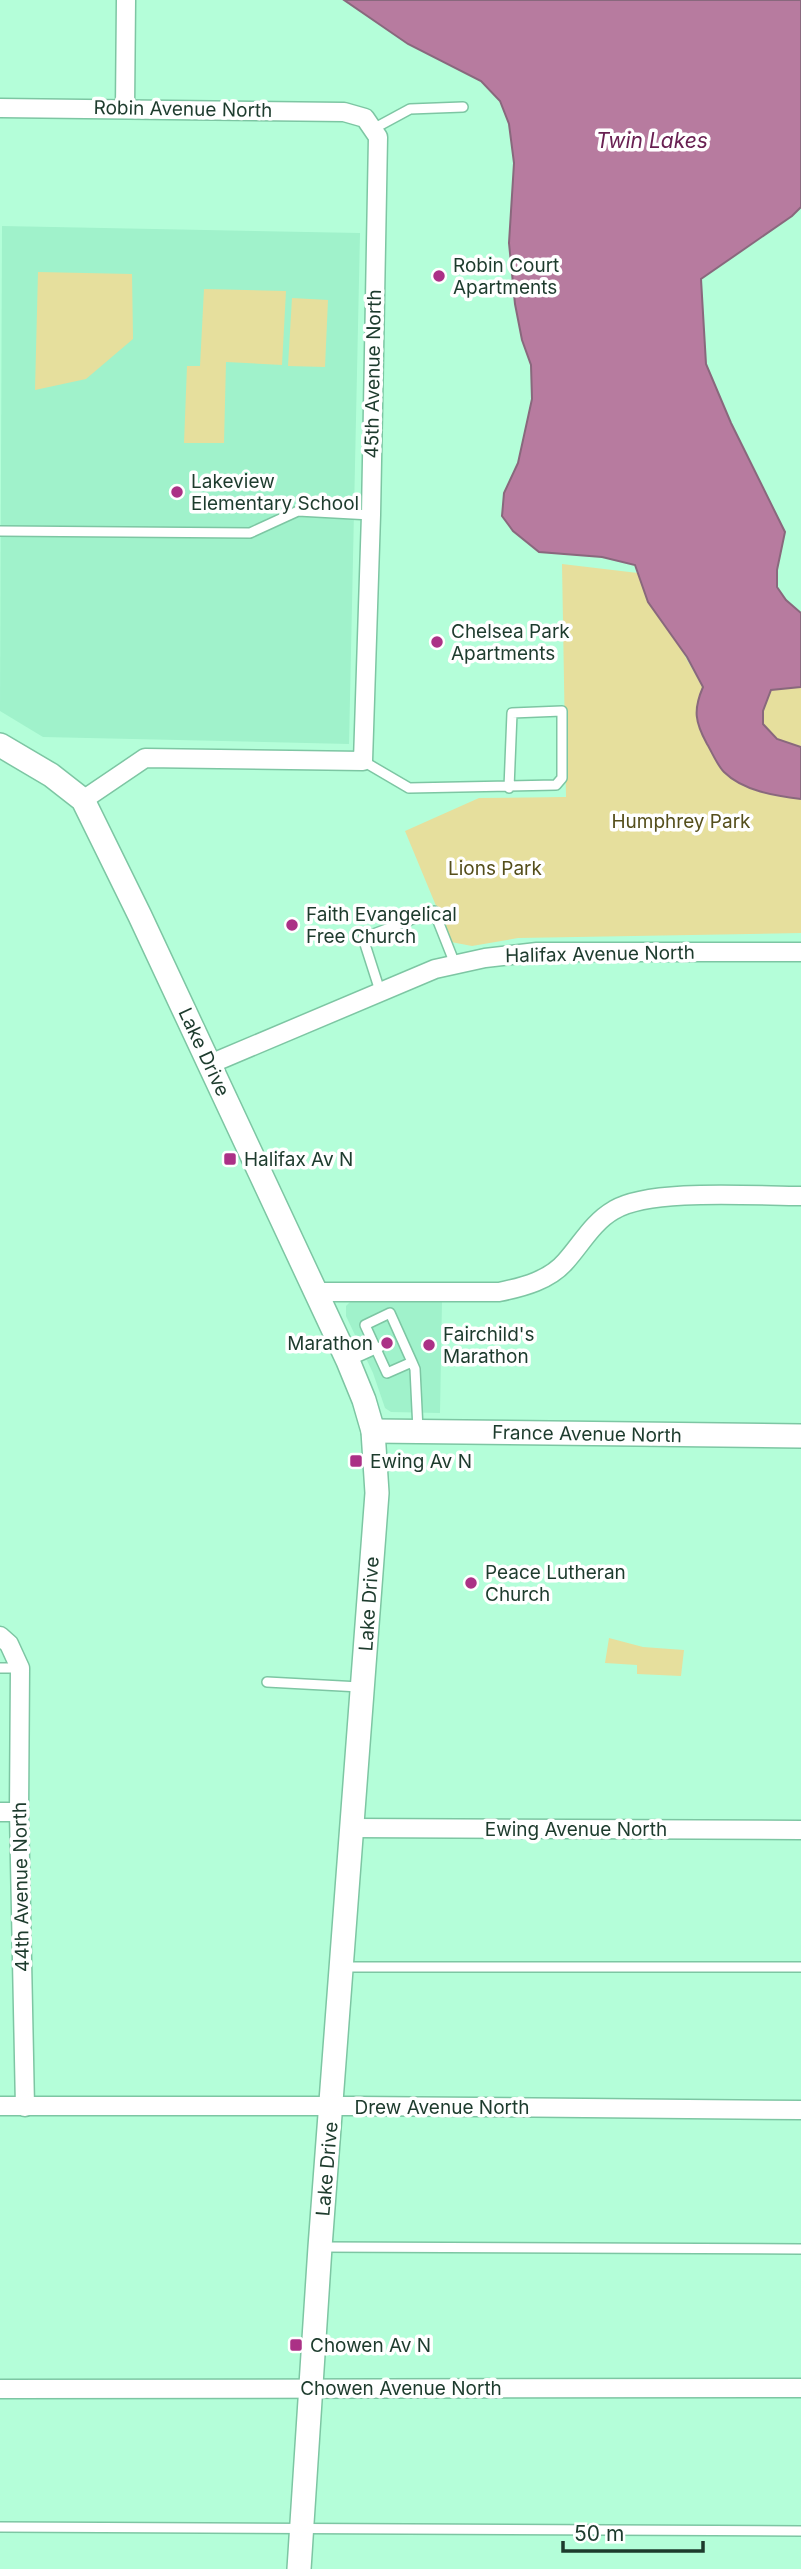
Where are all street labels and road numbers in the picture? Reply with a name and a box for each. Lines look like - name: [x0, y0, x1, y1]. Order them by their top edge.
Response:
- street label: Robin Avenue North: [93, 96, 273, 122]
- street label: 45th Avenue North: [360, 289, 386, 459]
- street label: Halifax Avenue North: [505, 941, 695, 967]
- street label: Lake Drive: [174, 1004, 234, 1100]
- street label: France Avenue North: [492, 1421, 682, 1447]
- street label: Lake Drive: [354, 1556, 384, 1652]
- street label: 44th Avenue North: [8, 1802, 34, 1972]
- street label: Ewing Avenue North: [485, 1818, 667, 1841]
- street label: Drew Avenue North: [355, 2096, 529, 2119]
- street label: Lake Drive: [311, 2121, 343, 2217]
- street label: Chowen Avenue North: [300, 2377, 502, 2400]

